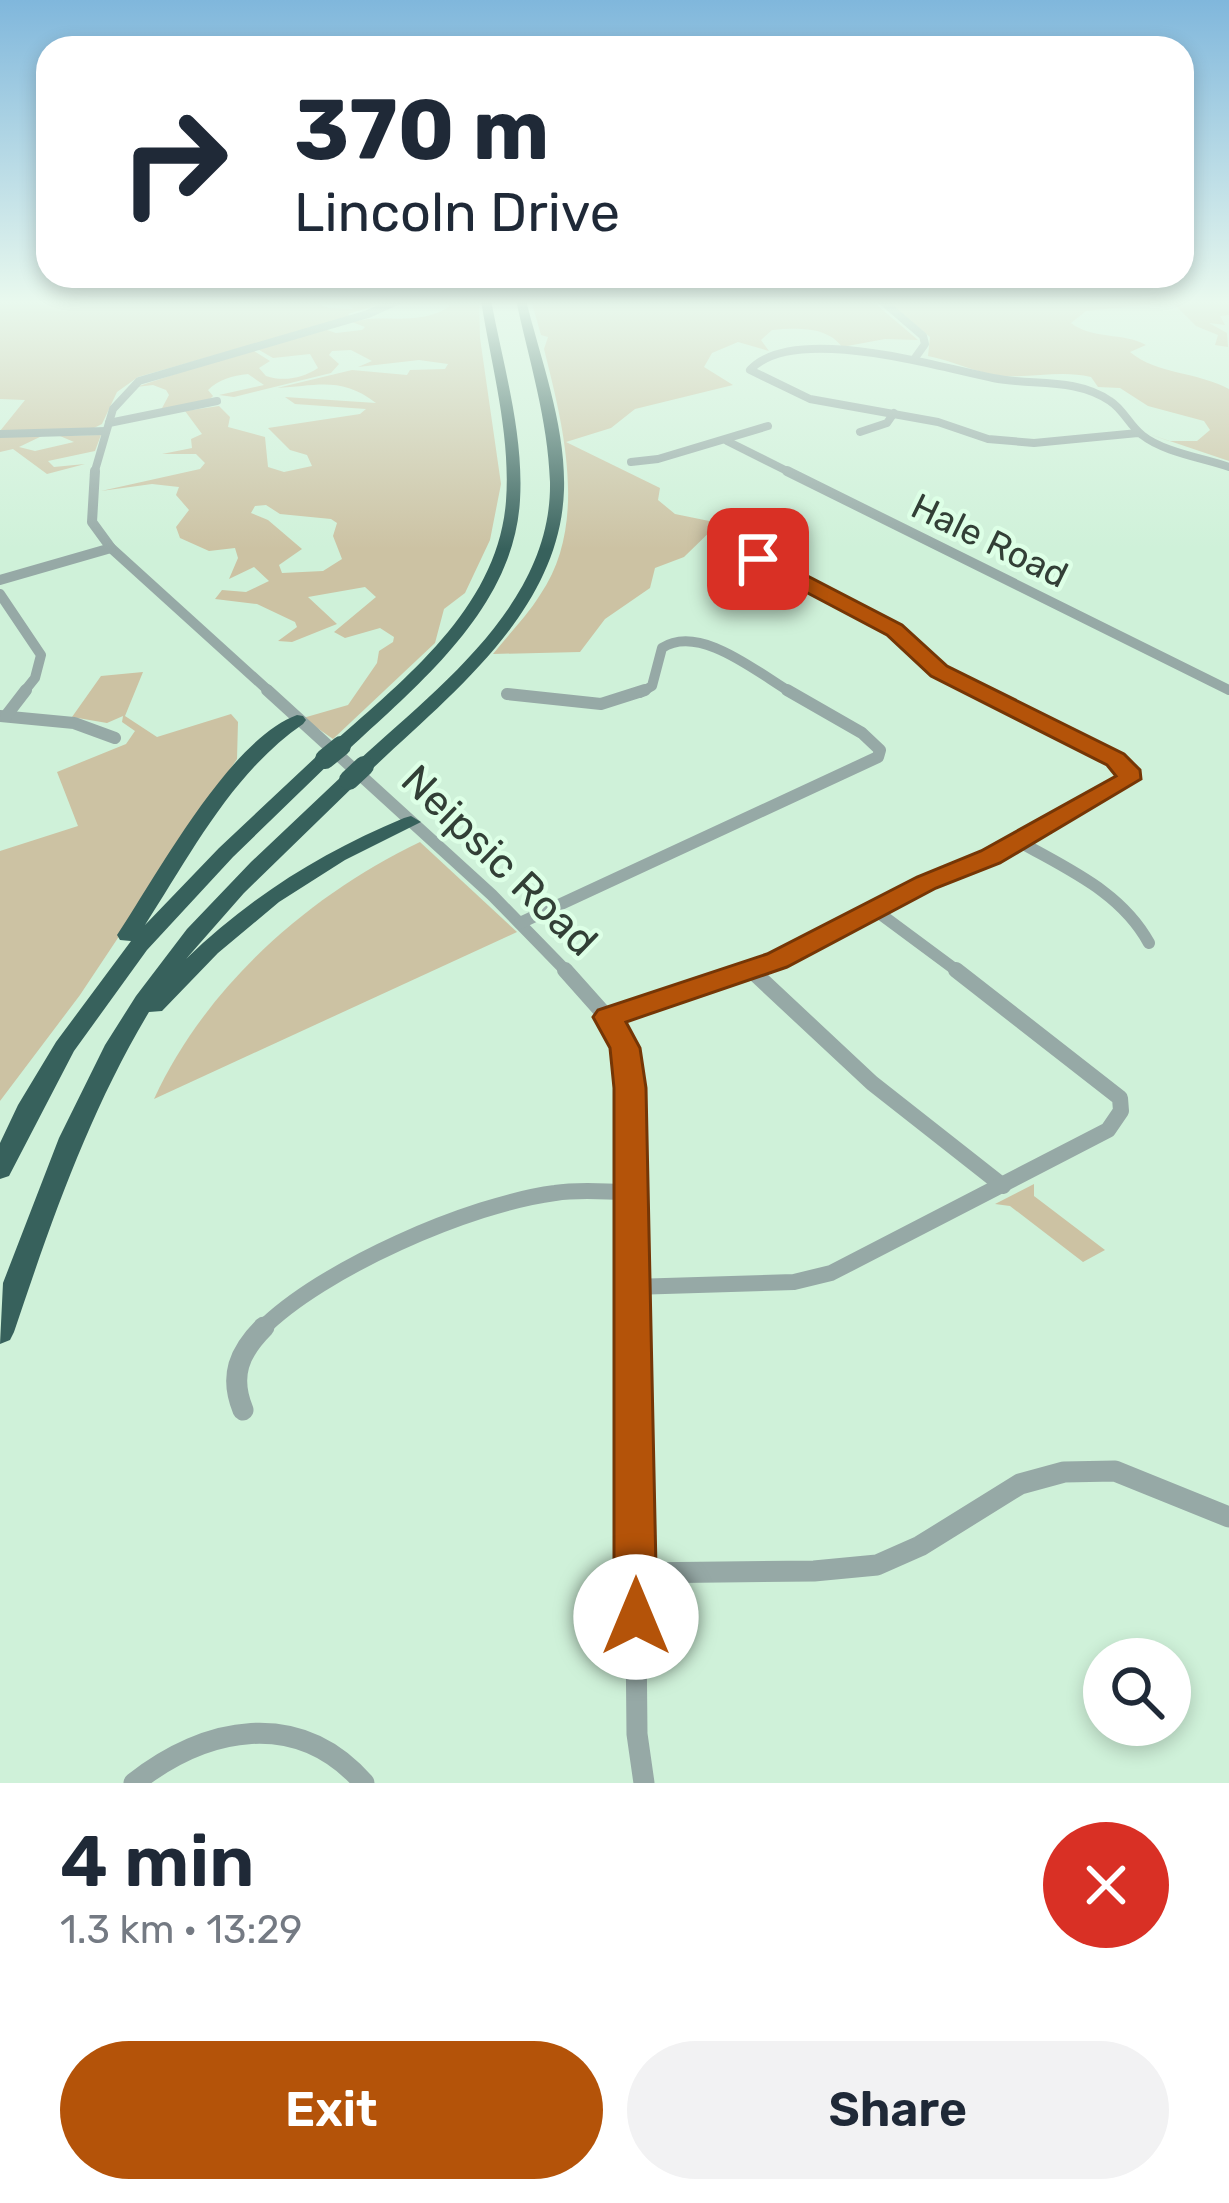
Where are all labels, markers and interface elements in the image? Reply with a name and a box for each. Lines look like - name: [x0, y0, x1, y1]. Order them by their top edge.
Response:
- text: 370 m: [294, 80, 549, 180]
- icon: right: [96, 84, 252, 240]
- text: Lincoln Drive: [294, 181, 620, 245]
- street label: Hale Road: [905, 484, 1075, 597]
- pin: [707, 508, 809, 610]
- icon: arrive: [725, 526, 791, 592]
- street label: Neipsic Road: [391, 755, 607, 966]
- position arrow: [573, 1554, 699, 1680]
- map controls: [1083, 1638, 1191, 1746]
- button: search: [1083, 1638, 1191, 1746]
- text: 4 min: [60, 1819, 255, 1904]
- button: close: [1043, 1822, 1169, 1948]
- text: 1.3 km · 13:29: [60, 1907, 302, 1953]
- button: Exit: [60, 2041, 603, 2179]
- button: Share: [627, 2041, 1169, 2179]

